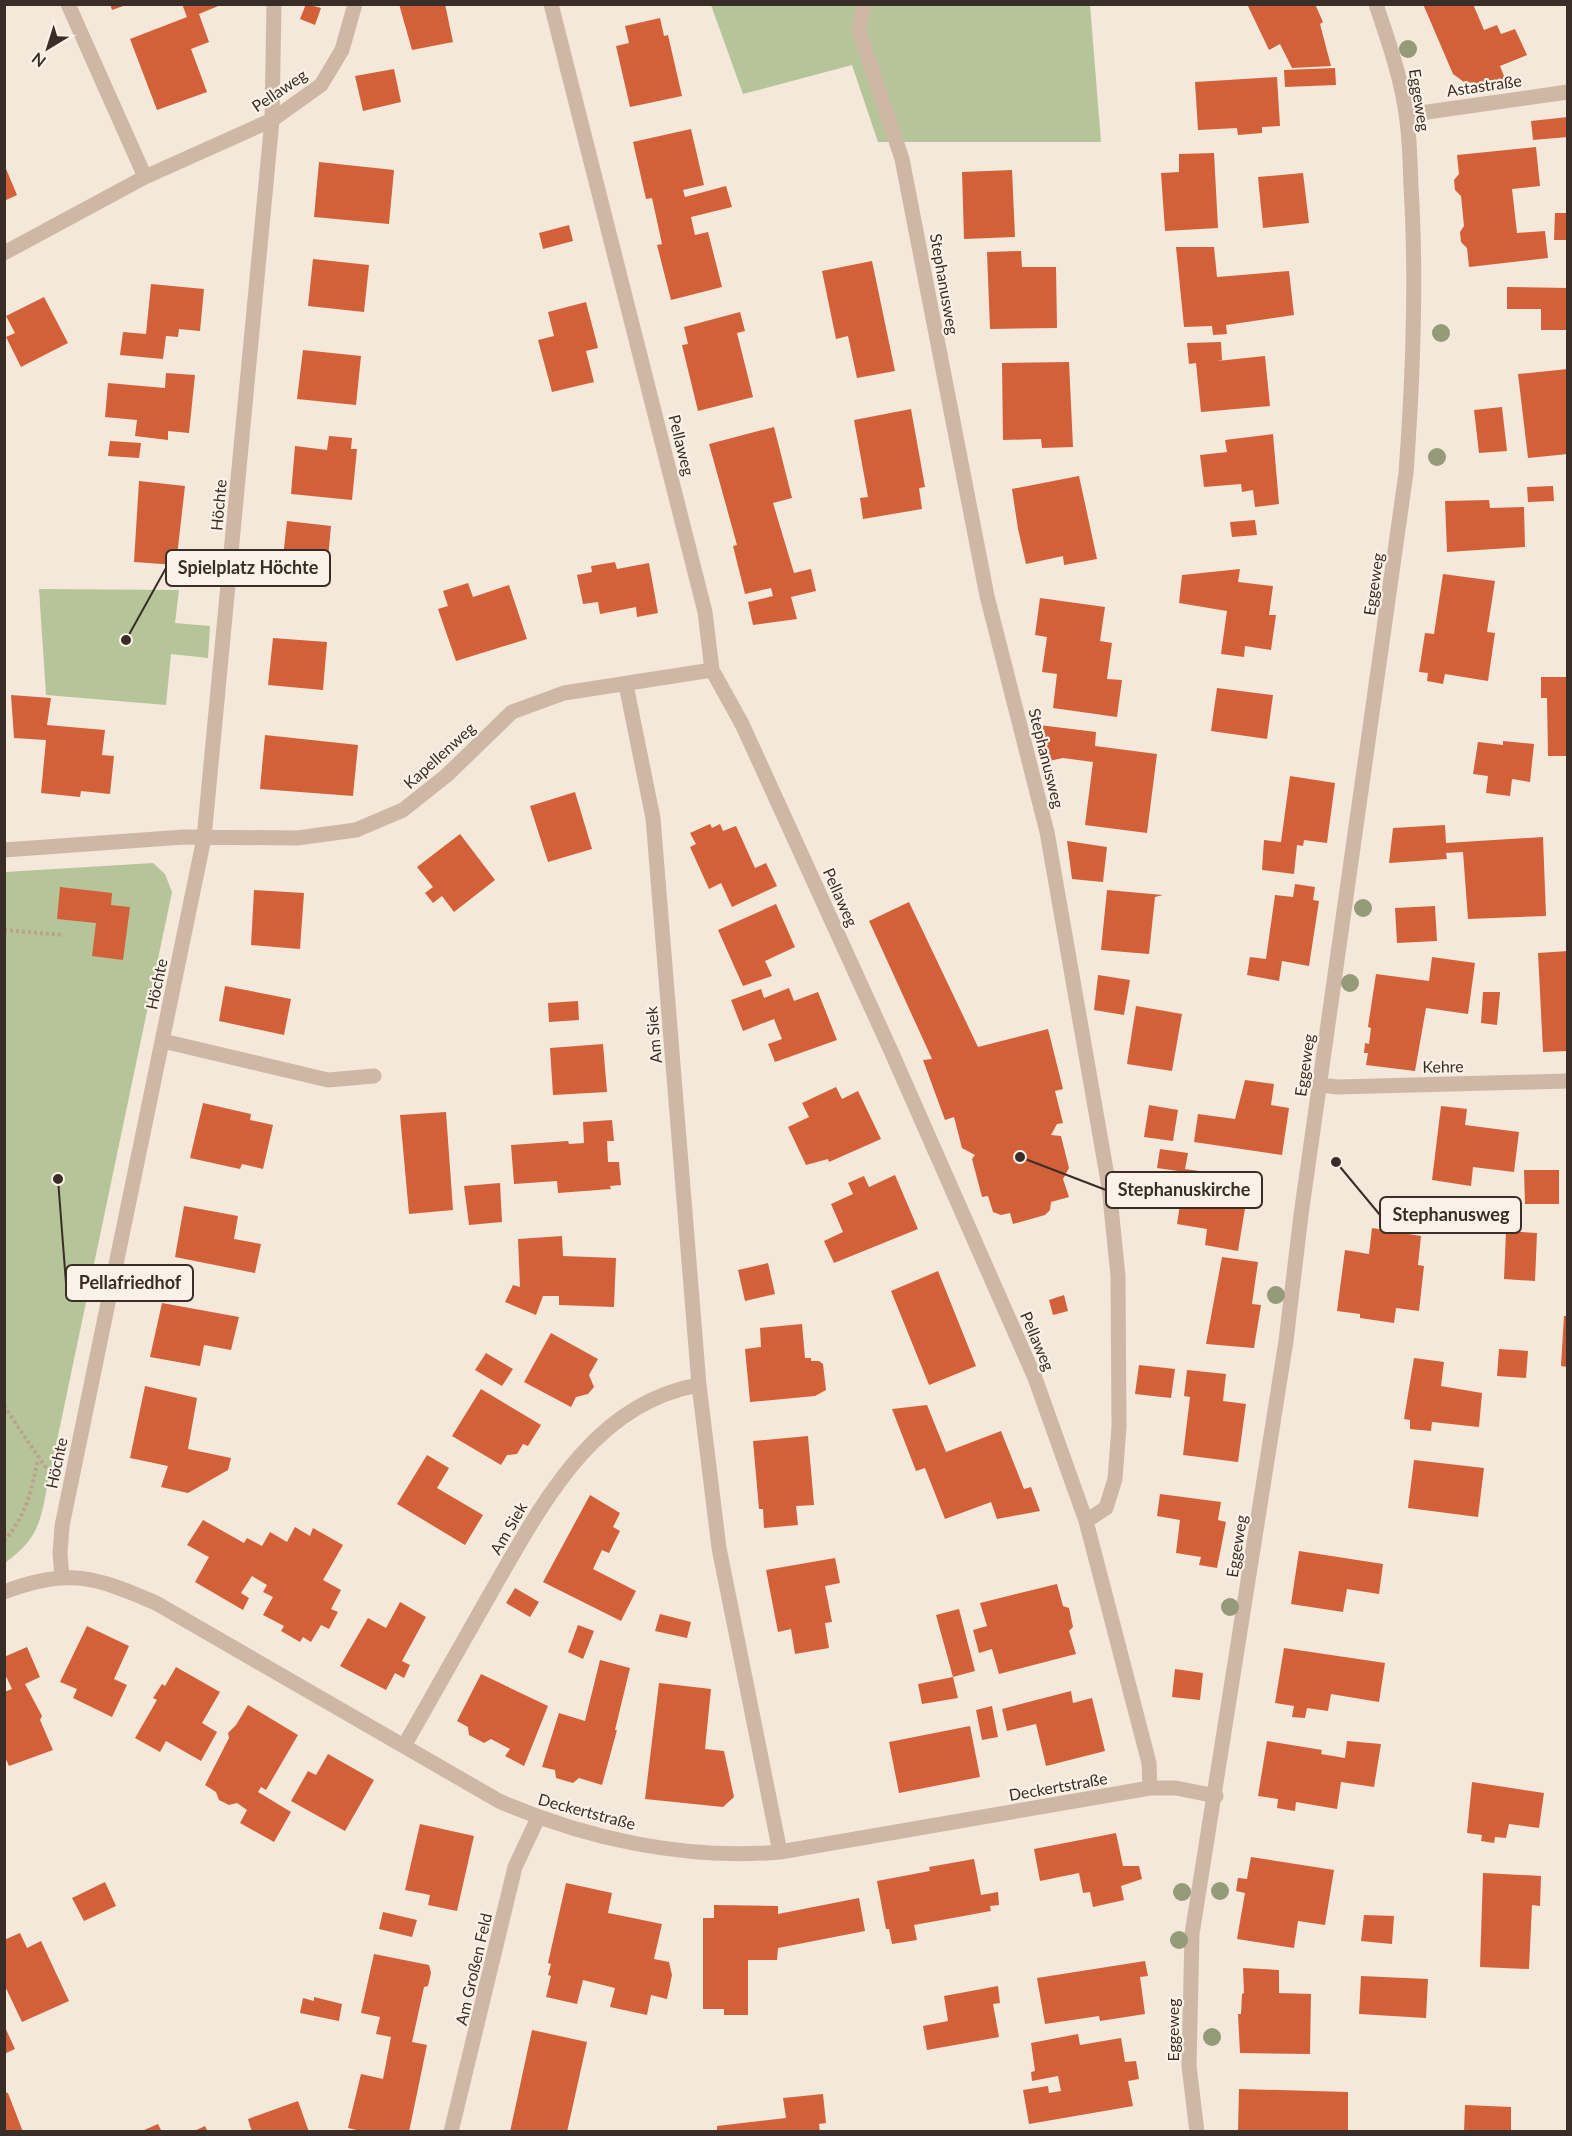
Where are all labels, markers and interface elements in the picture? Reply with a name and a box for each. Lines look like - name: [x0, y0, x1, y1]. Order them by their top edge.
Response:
- north arrow: [18, 18, 78, 78]
- text: N: [28, 49, 49, 71]
- street label: Pellaweg: [248, 65, 310, 115]
- street label: Eggeweg: [1406, 67, 1434, 133]
- street label: Astastraße: [1445, 70, 1523, 100]
- street label: Stephanusweg: [927, 232, 963, 336]
- street label: Pellaweg: [665, 412, 699, 478]
- street label: Höchte: [206, 478, 230, 532]
- callout: Spielplatz Höchte: [166, 550, 330, 586]
- street label: Eggeweg: [1359, 551, 1387, 617]
- text: Spielplatz Höchte: [178, 556, 319, 578]
- street label: Stephanusweg: [1025, 706, 1069, 810]
- street label: Kapellenweg: [399, 718, 479, 792]
- street label: Pellaweg: [820, 865, 862, 929]
- street label: Höchte: [141, 957, 171, 1011]
- street label: Am Siek: [641, 1005, 665, 1064]
- street label: Eggeweg: [1290, 1032, 1318, 1098]
- street label: Kehre: [1422, 1056, 1464, 1076]
- callout: Stephanuskirche: [1106, 1172, 1262, 1208]
- text: Stephanuskirche: [1118, 1178, 1251, 1200]
- callout: Stephanusweg: [1380, 1197, 1521, 1233]
- text: Stephanusweg: [1393, 1203, 1510, 1225]
- callout: Pellafriedhof: [66, 1265, 193, 1301]
- text: Pellafriedhof: [79, 1271, 182, 1293]
- street label: Pellaweg: [1017, 1309, 1059, 1373]
- street label: Höchte: [41, 1436, 71, 1490]
- street label: Am Siek: [485, 1498, 531, 1557]
- street label: Eggeweg: [1222, 1513, 1250, 1579]
- street label: Deckertstraße: [1007, 1768, 1109, 1804]
- street label: Deckertstraße: [536, 1789, 638, 1833]
- street label: Am Großen Feld: [451, 1911, 495, 2027]
- street label: Eggeweg: [1163, 1998, 1182, 2062]

